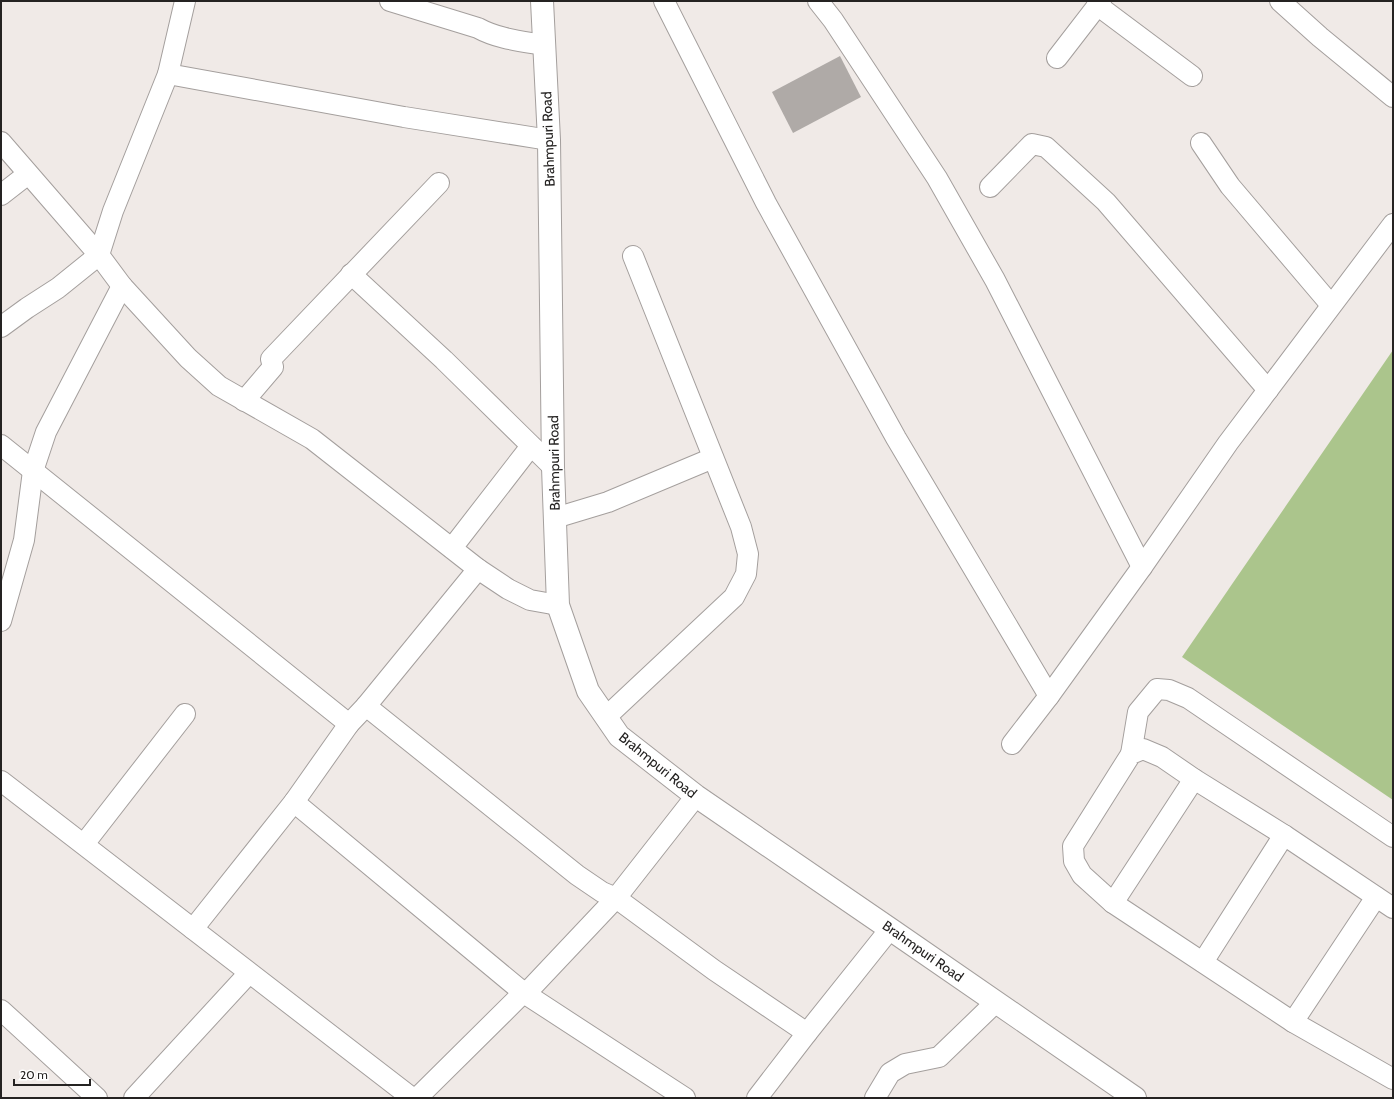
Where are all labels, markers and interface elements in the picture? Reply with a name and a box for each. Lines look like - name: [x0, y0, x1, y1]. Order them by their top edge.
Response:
- street label: Brahmpuri Road: [537, 91, 559, 187]
- street label: Brahmpuri Road: [544, 415, 564, 511]
- street label: Brahmpuri Road: [615, 728, 701, 802]
- street label: Brahmpuri Road: [879, 916, 967, 986]
- scale bar: [14, 1061, 90, 1087]
- text: 20 m: [20, 1067, 48, 1082]

